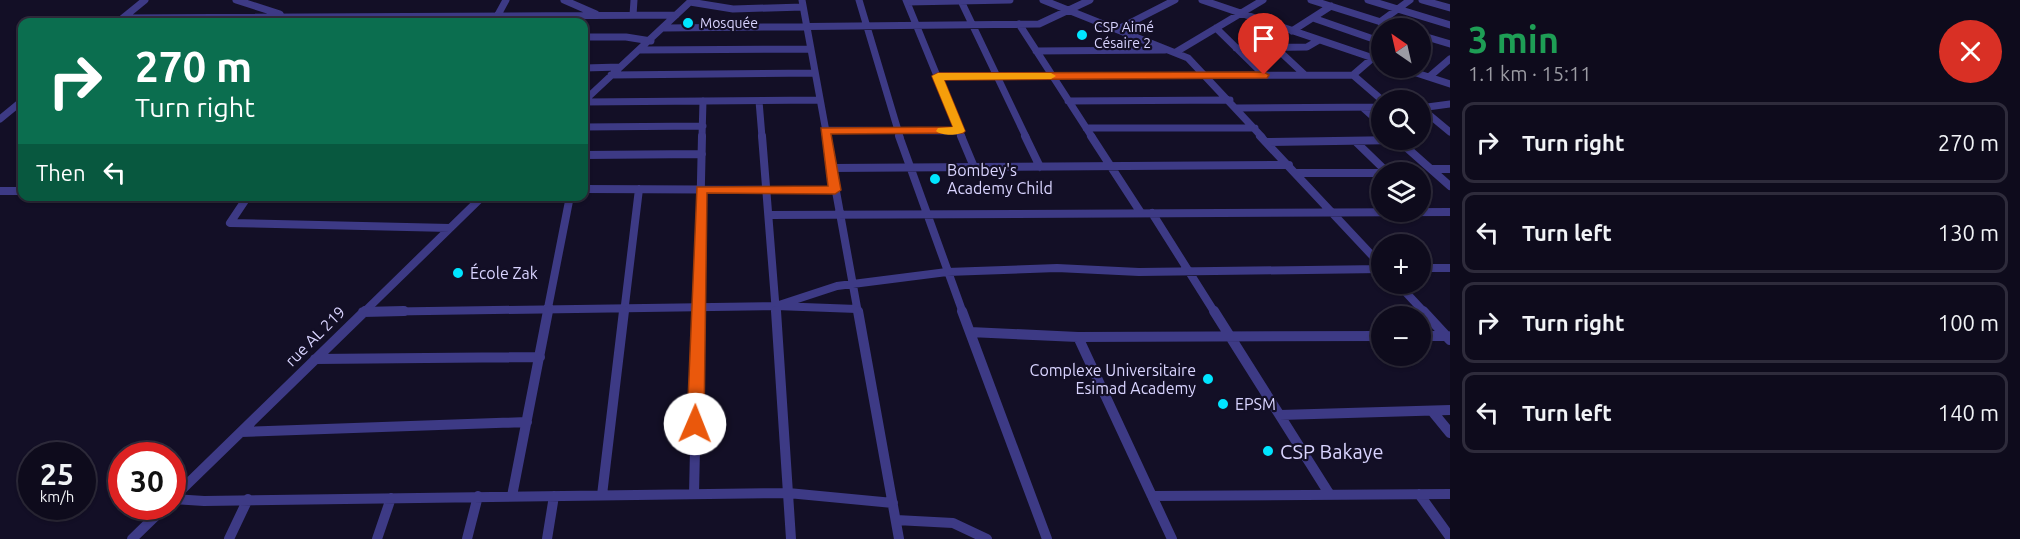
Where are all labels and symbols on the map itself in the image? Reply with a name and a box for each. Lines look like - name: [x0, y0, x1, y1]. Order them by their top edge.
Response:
- pin: [1238, 13, 1289, 75]
- place label: Mosquée: [700, 15, 758, 31]
- marker: Mosquée: [681, 16, 695, 30]
- north arrow: [1371, 18, 1431, 78]
- place label: CSP Aimé Césaire 2: [1094, 19, 1154, 51]
- marker: CSP Aimé Césaire 2: [1075, 28, 1089, 42]
- place label: Bombey's Academy Child: [947, 161, 1053, 197]
- marker: Bombey's Academy Child: [928, 172, 942, 186]
- place label: École Zak: [470, 262, 538, 282]
- marker: École Zak: [451, 266, 465, 280]
- street label: rue AL 219: [281, 302, 349, 370]
- place label: Complexe Universitaire Esimad Academy: [1030, 361, 1196, 397]
- marker: Complexe Universitaire Esimad Academy: [1201, 372, 1215, 386]
- position arrow: [663, 392, 727, 456]
- place label: EPSM: [1235, 395, 1276, 413]
- marker: EPSM: [1216, 397, 1230, 411]
- place label: CSP Bakaye: [1280, 440, 1383, 463]
- speed limit sign: 30: [108, 442, 186, 520]
- marker: CSP Bakaye: [1261, 444, 1275, 458]

